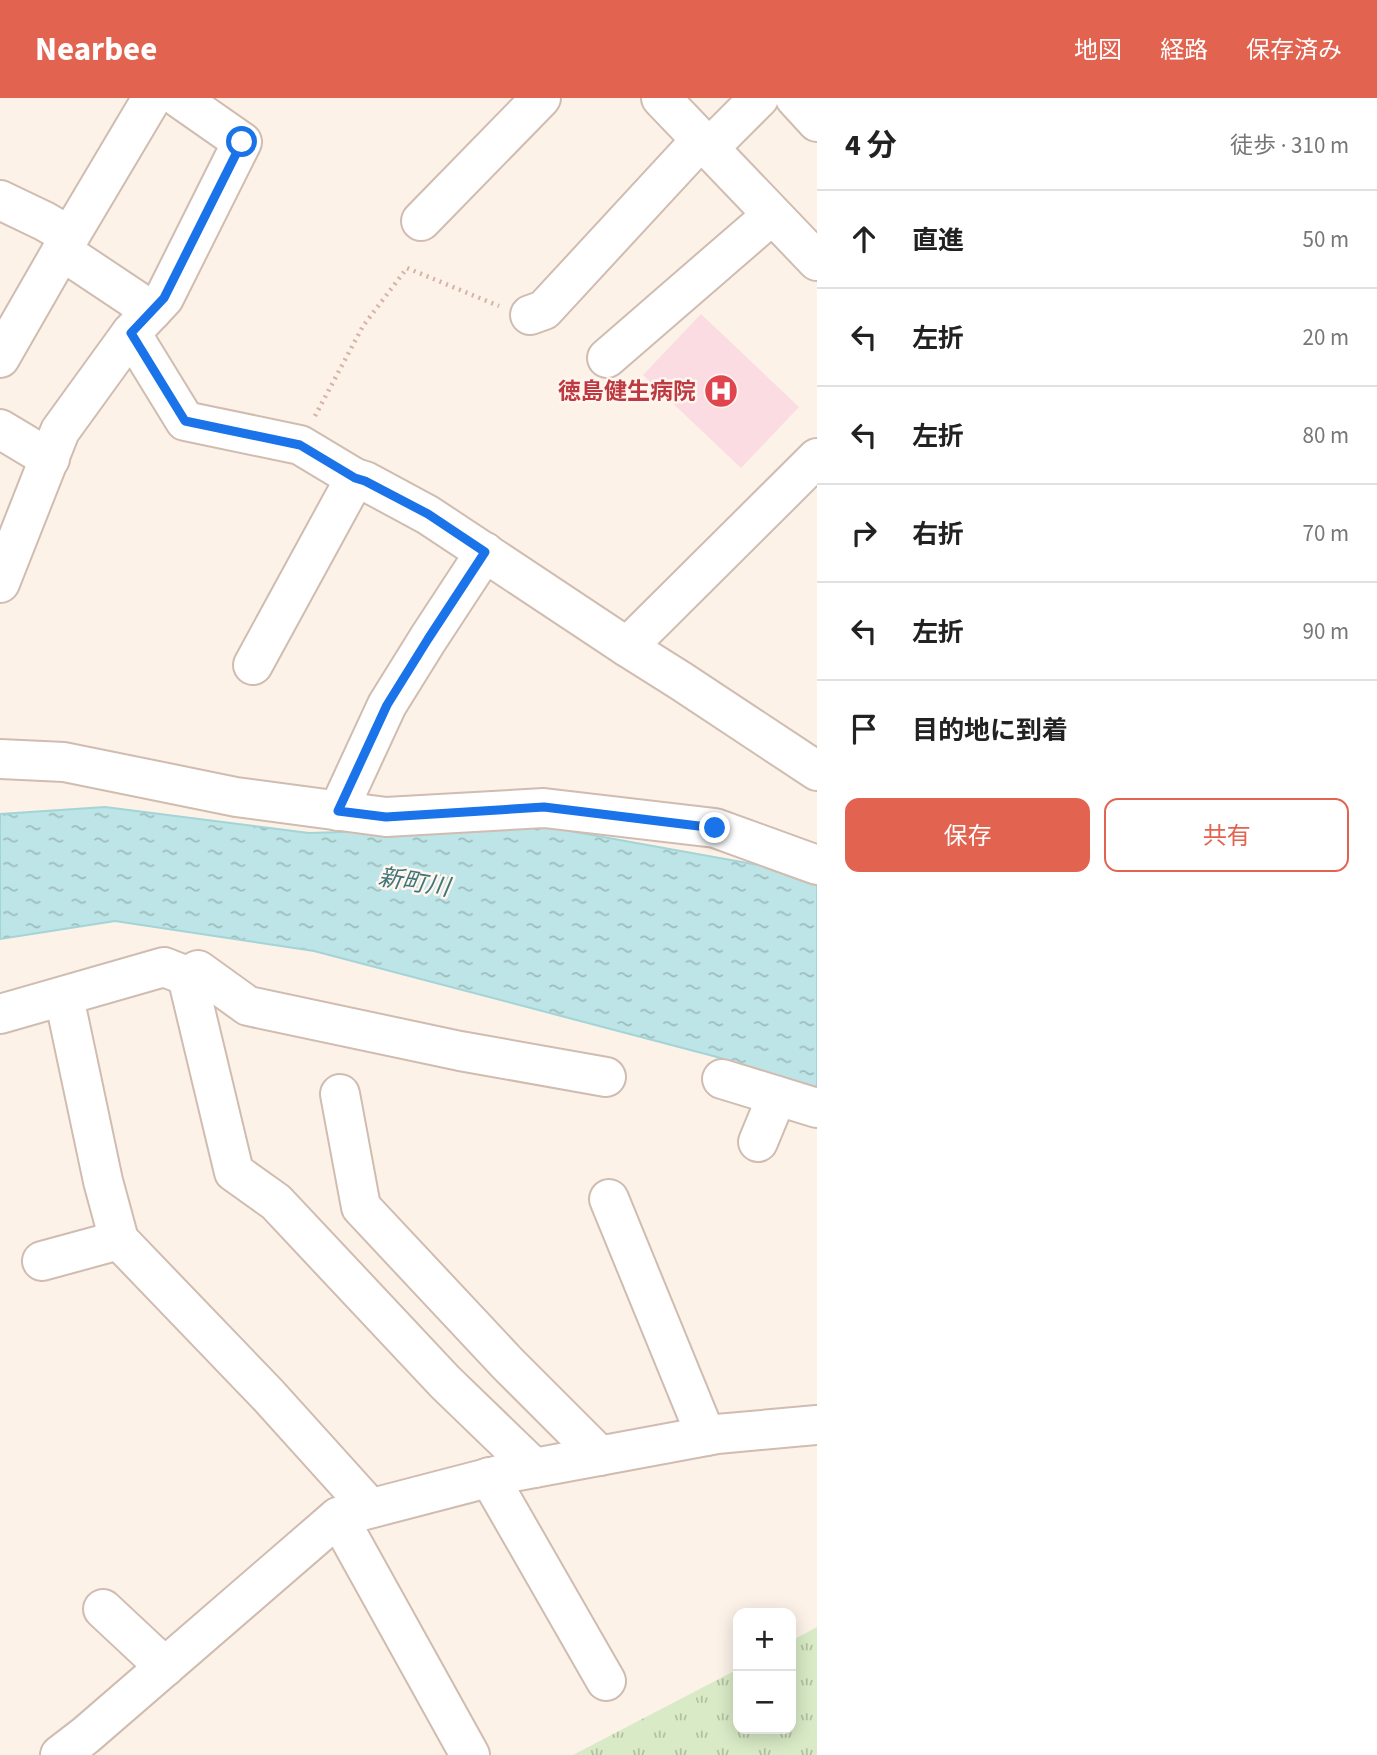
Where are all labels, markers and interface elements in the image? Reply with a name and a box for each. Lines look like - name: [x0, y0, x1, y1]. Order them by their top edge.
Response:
- text: Nearbee: [35, 26, 157, 73]
- text: 地図: [1074, 33, 1122, 68]
- text: 経路: [1160, 33, 1208, 68]
- text: 保存済み: [1246, 33, 1342, 68]
- text: 4 分: [845, 124, 897, 167]
- route start: [226, 126, 257, 157]
- text: 徒歩 · 310 m: [1230, 129, 1349, 162]
- icon: ahead: [845, 220, 883, 258]
- text: 直進: [912, 222, 964, 259]
- text: 50 m: [1302, 223, 1349, 256]
- icon: left: [845, 318, 883, 356]
- text: 左折: [912, 320, 964, 357]
- text: 20 m: [1302, 321, 1349, 354]
- hospital icon: 徳島健生病院: [702, 372, 740, 410]
- place label: 徳島健生病院: [558, 375, 696, 408]
- icon: left: [845, 416, 883, 454]
- text: 左折: [912, 418, 964, 455]
- text: 80 m: [1302, 419, 1349, 452]
- icon: right: [845, 514, 883, 552]
- text: 右折: [912, 516, 964, 553]
- text: 70 m: [1302, 517, 1349, 550]
- icon: left: [845, 612, 883, 650]
- text: 左折: [912, 614, 964, 651]
- text: 90 m: [1302, 615, 1349, 648]
- icon: arrive: [845, 710, 883, 748]
- text: 目的地に到着: [912, 712, 1068, 749]
- button: 保存: [845, 798, 1090, 872]
- button: 共有: [1104, 798, 1349, 872]
- route end: [699, 812, 730, 843]
- water label: 新町川: [376, 860, 455, 906]
- map controls: [733, 1608, 796, 1734]
- button: +: [733, 1608, 796, 1671]
- button: −: [733, 1671, 796, 1734]

